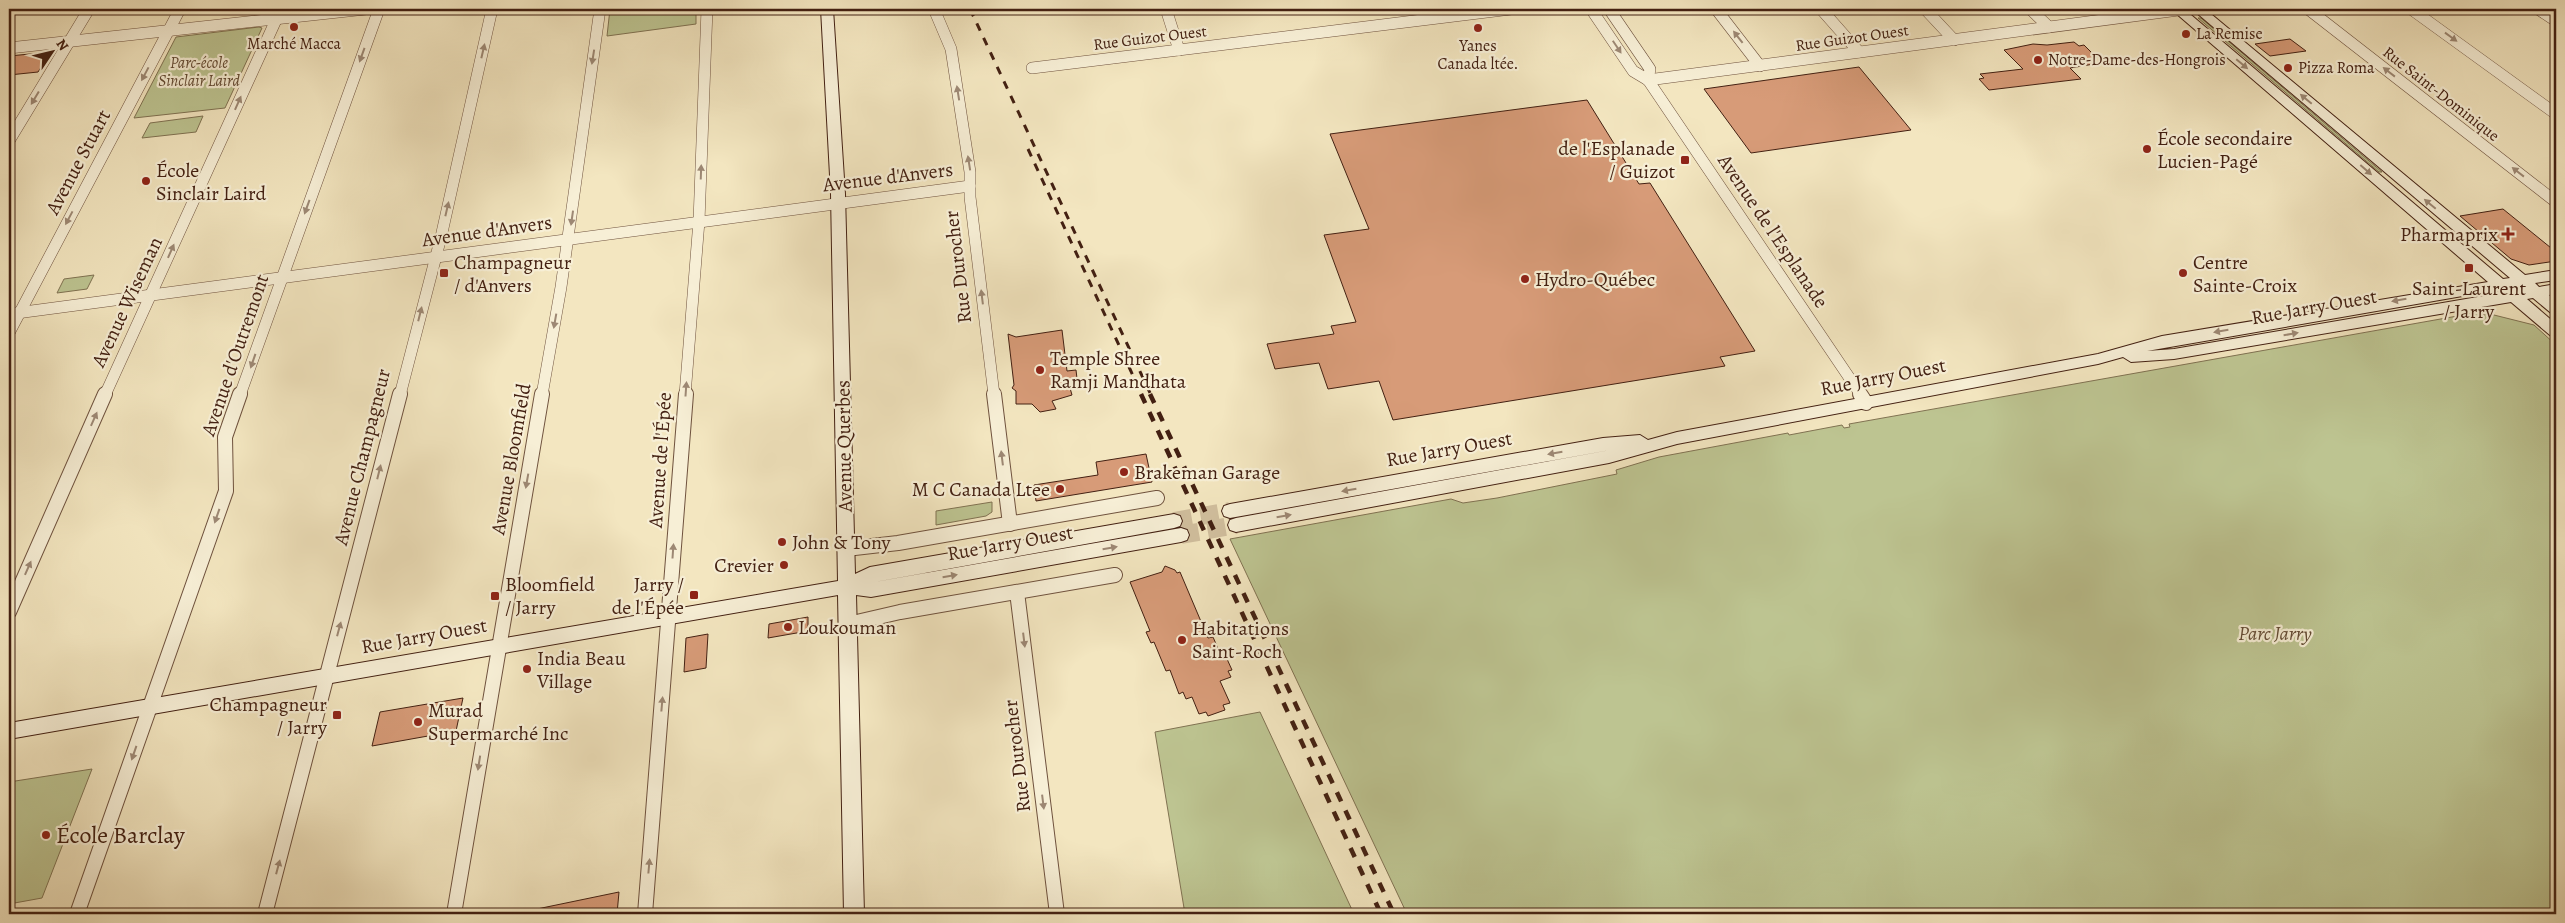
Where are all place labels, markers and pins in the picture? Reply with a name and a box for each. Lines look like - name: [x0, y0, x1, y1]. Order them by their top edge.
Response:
- marker: Marché Macca: [288, 21, 300, 33]
- marker: Yanes Canada ltée.: [1472, 22, 1484, 34]
- place label: La Remise: [2196, 23, 2263, 45]
- marker: La Remise: [2180, 28, 2192, 40]
- place label: Marché Macca: [247, 33, 342, 55]
- place label: Yanes Canada ltée.: [1438, 35, 1518, 75]
- place label: Notre-Dame-des-Hongrois: [2048, 49, 2226, 71]
- marker: Notre-Dame-des-Hongrois: [2032, 54, 2044, 66]
- place label: Pizza Roma: [2298, 57, 2375, 79]
- marker: Pizza Roma: [2282, 62, 2294, 74]
- place label: École secondaire Lucien-Pagé: [2157, 125, 2293, 175]
- place label: de l'Esplanade / Guizot: [1558, 135, 1675, 185]
- marker: École secondaire Lucien-Pagé: [2141, 143, 2153, 155]
- marker: de l'Esplanade / Guizot: [1679, 154, 1691, 166]
- place label: École Sinclair Laird: [156, 157, 266, 207]
- marker: École Sinclair Laird: [140, 175, 152, 187]
- place label: Pharmaprix: [2400, 221, 2499, 248]
- marker: Pharmaprix: [2502, 228, 2514, 240]
- place label: Champagneur / d'Anvers: [454, 249, 572, 299]
- place label: Centre Sainte-Croix: [2193, 249, 2297, 299]
- marker: Saint-Laurent / Jarry: [2463, 262, 2475, 274]
- place label: Hydro-Québec: [1535, 266, 1655, 293]
- marker: Champagneur / d'Anvers: [438, 267, 450, 279]
- marker: Centre Sainte-Croix: [2177, 267, 2189, 279]
- marker: Hydro-Québec: [1519, 273, 1531, 285]
- place label: Saint-Laurent / Jarry: [2412, 275, 2526, 325]
- place label: Temple Shree Ramji Mandhata: [1050, 345, 1187, 395]
- marker: Temple Shree Ramji Mandhata: [1034, 364, 1046, 376]
- place label: Brakeman Garage: [1134, 459, 1280, 486]
- marker: Brakeman Garage: [1118, 466, 1130, 478]
- place label: M C Canada Ltee: [912, 476, 1050, 503]
- marker: M C Canada Ltee: [1054, 483, 1066, 495]
- place label: John & Tony: [792, 529, 892, 556]
- marker: John & Tony: [776, 536, 788, 548]
- place label: Crevier: [714, 552, 774, 579]
- marker: Crevier: [778, 559, 790, 571]
- place label: Bloomfield / Jarry: [505, 571, 595, 621]
- place label: Jarry / de l'Épée: [612, 571, 684, 621]
- marker: Jarry / de l'Épée: [688, 589, 700, 601]
- marker: Bloomfield / Jarry: [489, 590, 501, 602]
- place label: Loukouman: [798, 614, 896, 641]
- place label: Habitations Saint-Roch: [1192, 615, 1289, 665]
- marker: Loukouman: [782, 621, 794, 633]
- marker: Habitations Saint-Roch: [1176, 634, 1188, 646]
- place label: India Beau Village: [536, 645, 626, 695]
- marker: India Beau Village: [521, 663, 533, 675]
- place label: Champagneur / Jarry: [210, 691, 328, 741]
- place label: Murad Supermarché Inc: [428, 697, 569, 747]
- marker: Champagneur / Jarry: [331, 709, 343, 721]
- marker: Murad Supermarché Inc: [412, 716, 424, 728]
- place label: École Barclay: [56, 819, 185, 851]
- marker: École Barclay: [40, 829, 52, 841]

